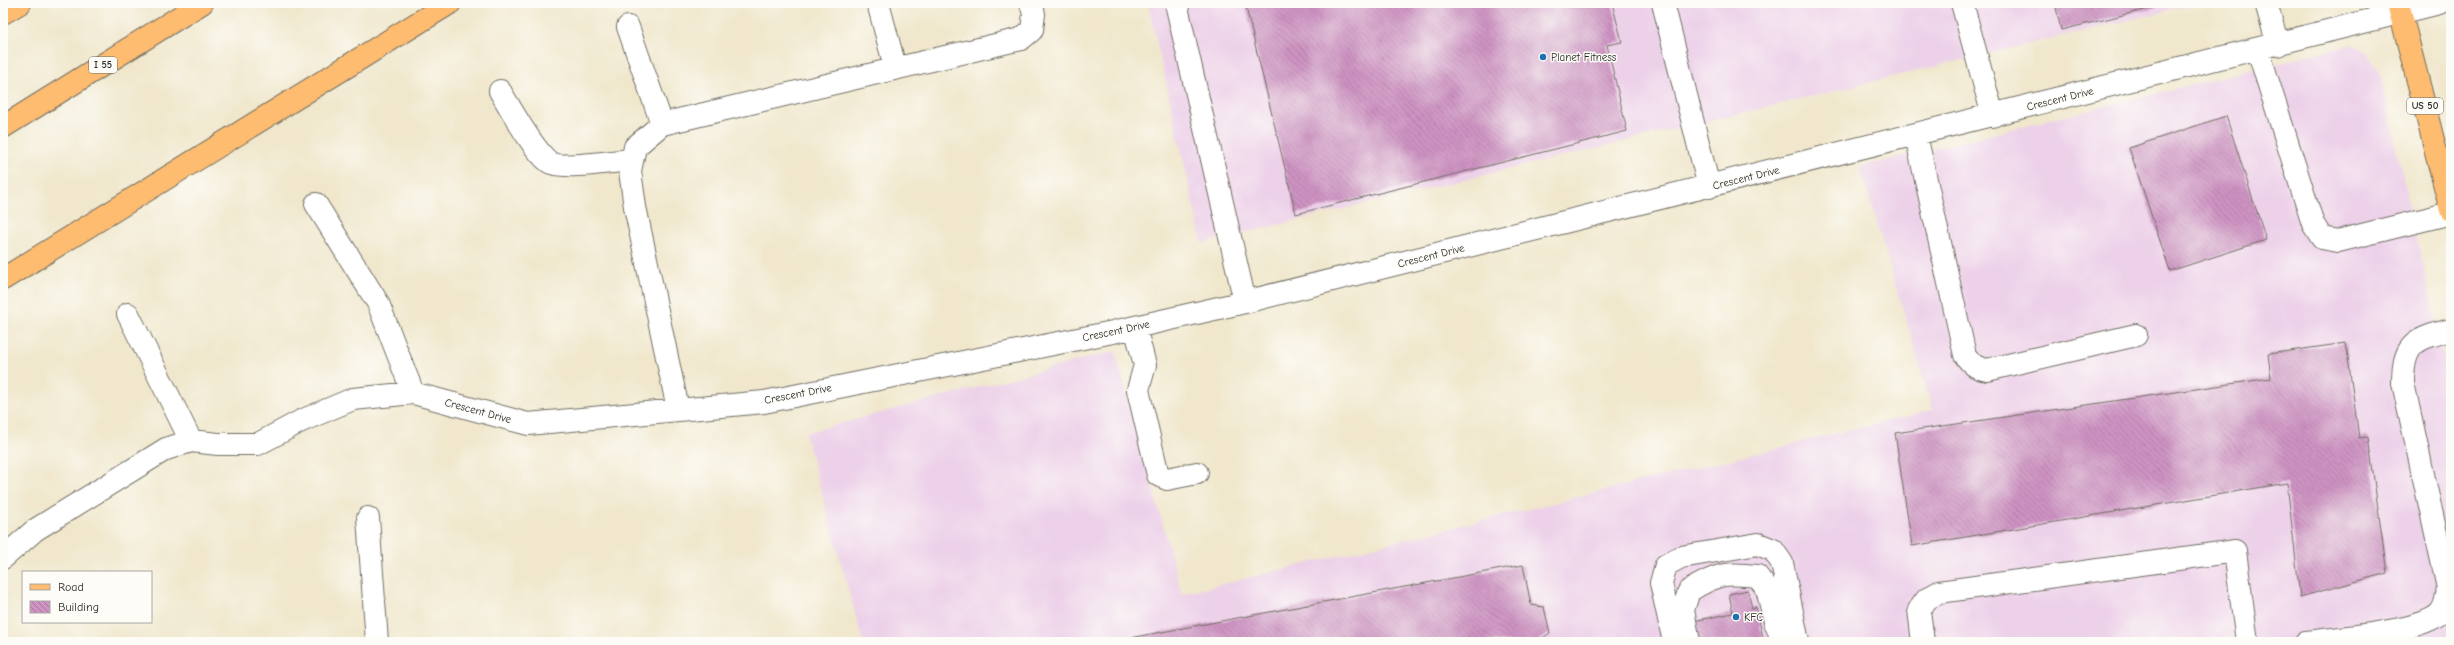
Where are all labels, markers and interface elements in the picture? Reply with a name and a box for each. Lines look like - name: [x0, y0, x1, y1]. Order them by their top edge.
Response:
- place label: Planet Fitness: [1551, 51, 1617, 64]
- marker: Planet Fitness: [1538, 52, 1548, 62]
- road number: I 55: [89, 57, 117, 73]
- street label: Crescent Drive: [2025, 84, 2095, 114]
- road number: US 50: [2407, 98, 2443, 114]
- street label: Crescent Drive: [1711, 163, 1781, 193]
- street label: Crescent Drive: [1396, 241, 1466, 271]
- street label: Crescent Drive: [1081, 317, 1151, 344]
- street label: Crescent Drive: [763, 381, 833, 407]
- street label: Crescent Drive: [443, 396, 513, 426]
- legend: [22, 571, 152, 623]
- text: Road: [58, 580, 84, 594]
- text: Building: [58, 600, 99, 614]
- place label: KFC: [1744, 611, 1763, 624]
- marker: KFC: [1731, 612, 1741, 622]

